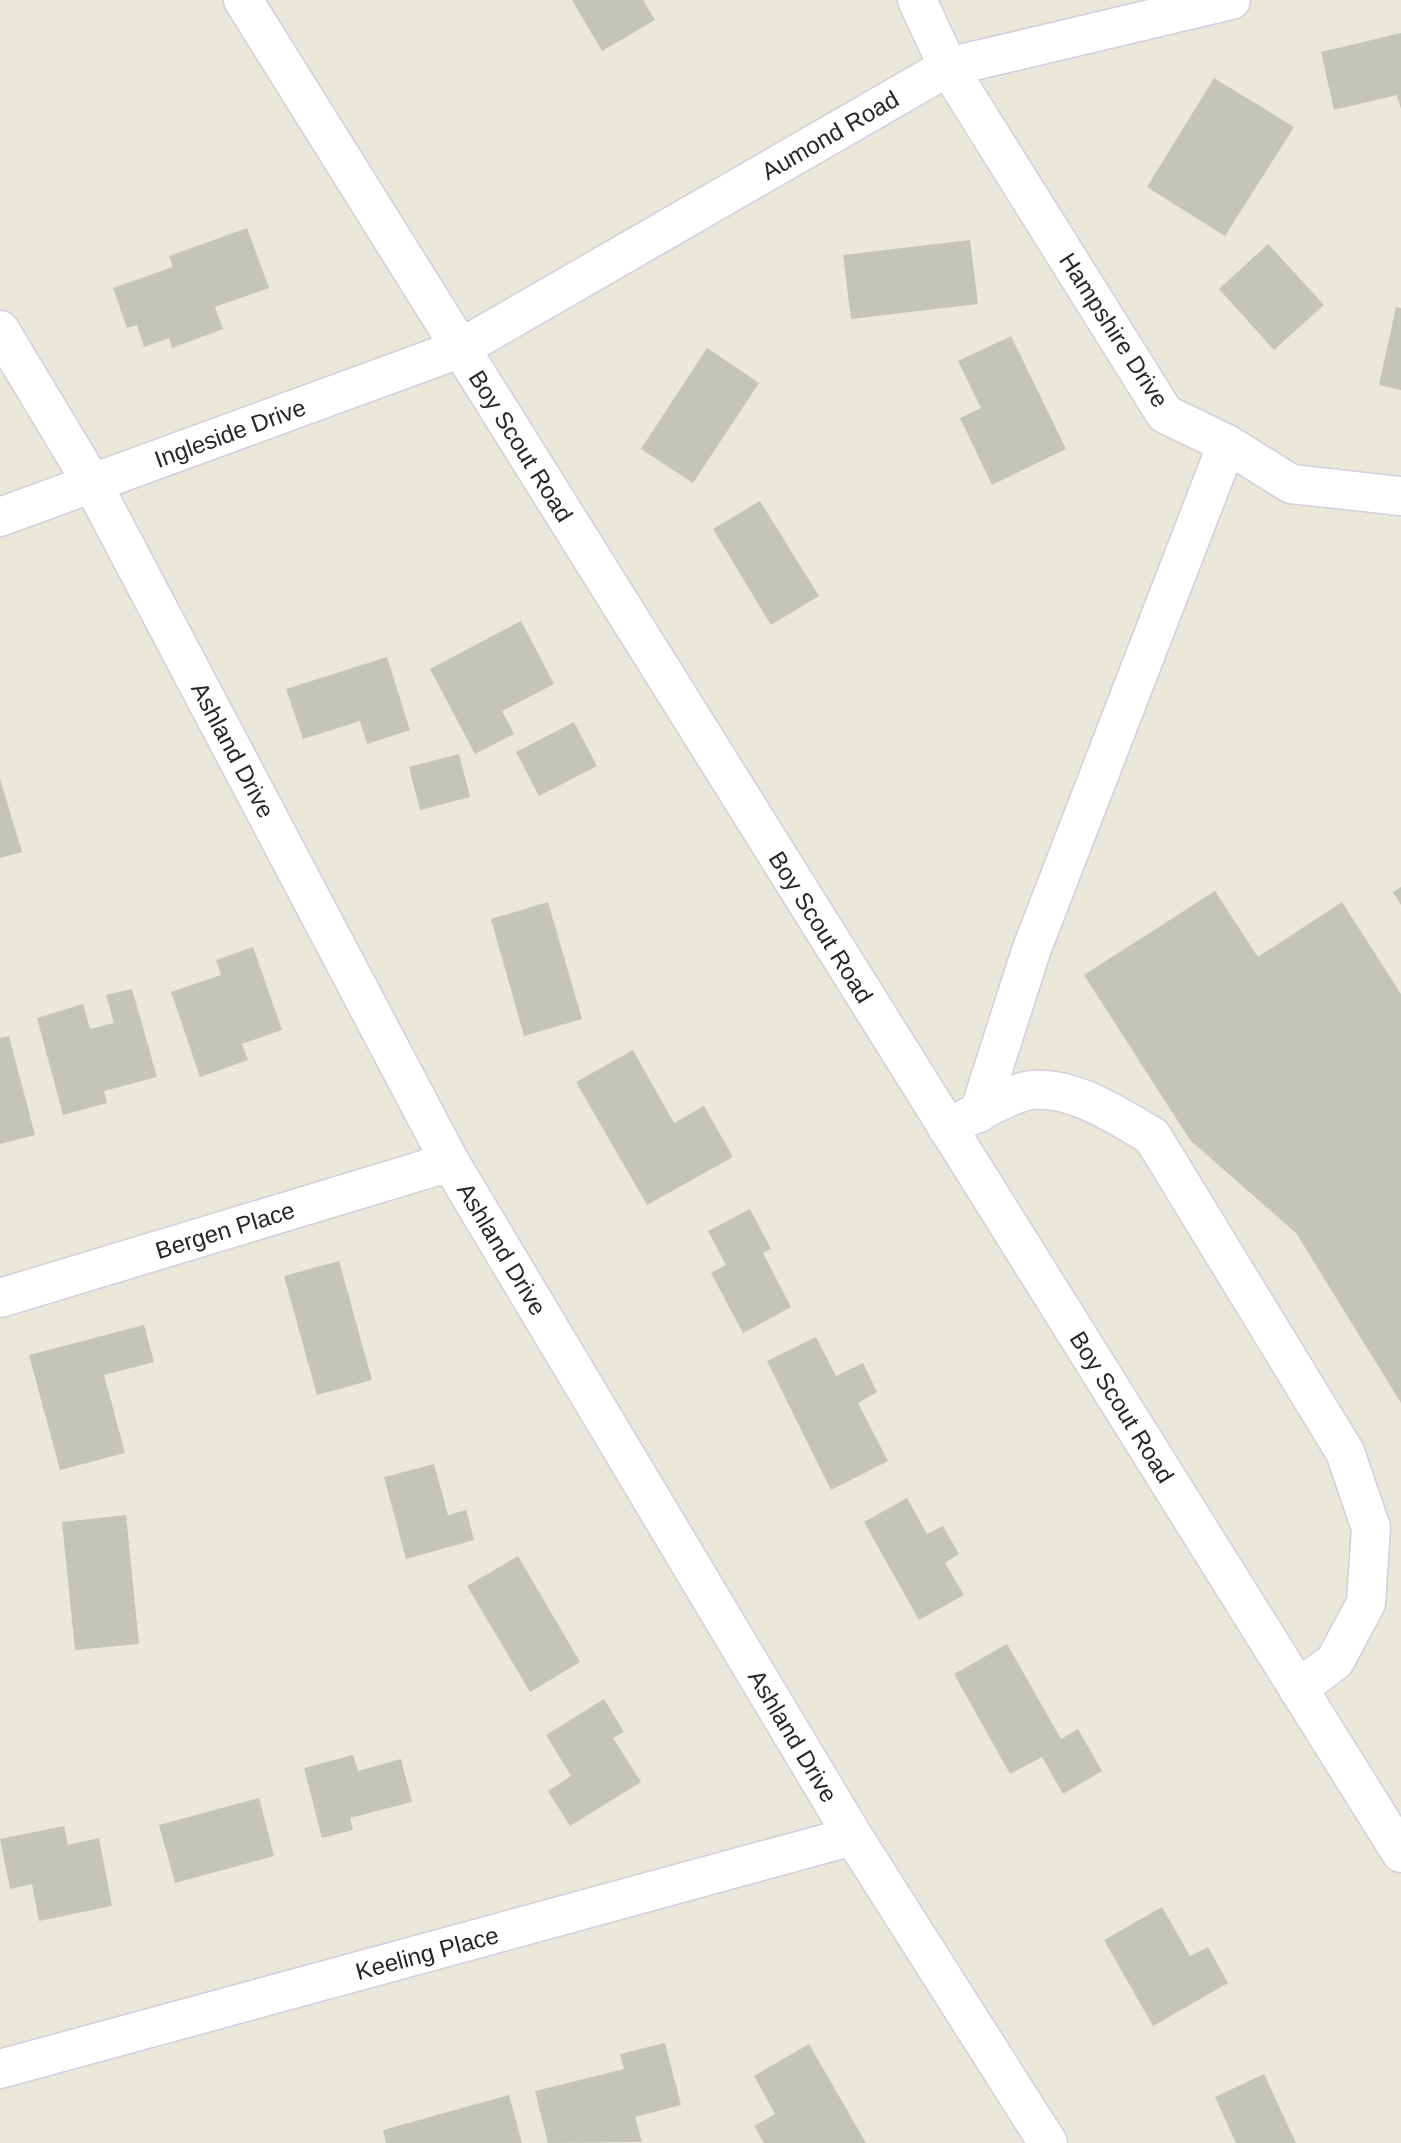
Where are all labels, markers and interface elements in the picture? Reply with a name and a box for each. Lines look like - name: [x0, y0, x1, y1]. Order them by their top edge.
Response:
- street label: Aumond Road: [757, 85, 903, 185]
- street label: Hampshire Drive: [1054, 248, 1174, 412]
- street label: Boy Scout Road: [464, 365, 578, 527]
- street label: Ingleside Drive: [151, 393, 309, 473]
- street label: Ashland Drive: [186, 678, 280, 822]
- street label: Boy Scout Road: [764, 846, 878, 1008]
- street label: Ashland Drive: [452, 1178, 552, 1320]
- street label: Bergen Place: [152, 1196, 298, 1264]
- street label: Boy Scout Road: [1065, 1326, 1179, 1488]
- street label: Ashland Drive: [743, 1665, 843, 1807]
- street label: Keeling Place: [353, 1921, 501, 1985]

